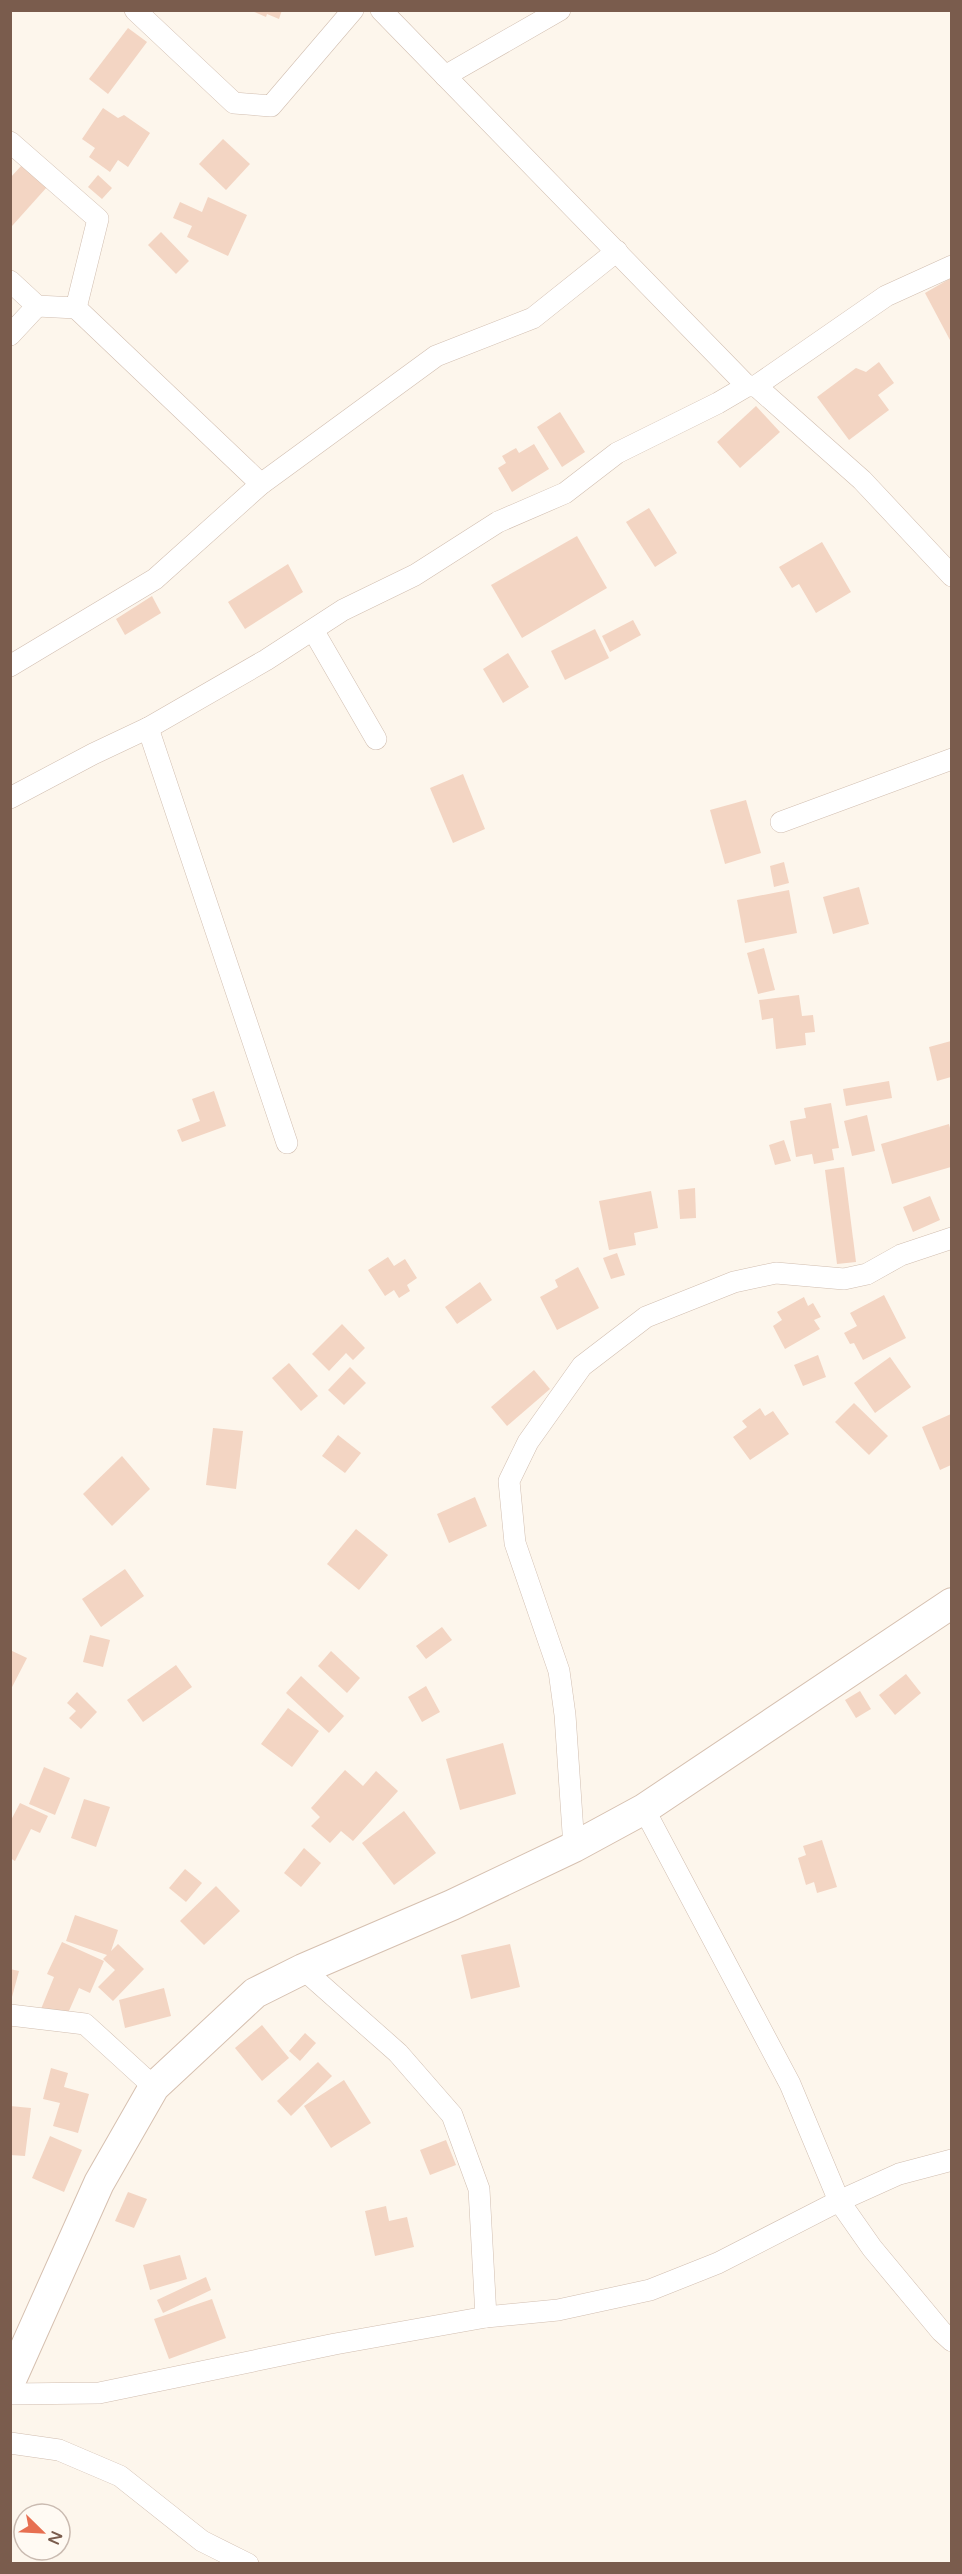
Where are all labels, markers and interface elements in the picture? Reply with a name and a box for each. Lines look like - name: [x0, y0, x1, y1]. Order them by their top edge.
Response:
- north arrow: [12, 2502, 72, 2562]
- text: N: [43, 2528, 67, 2548]

